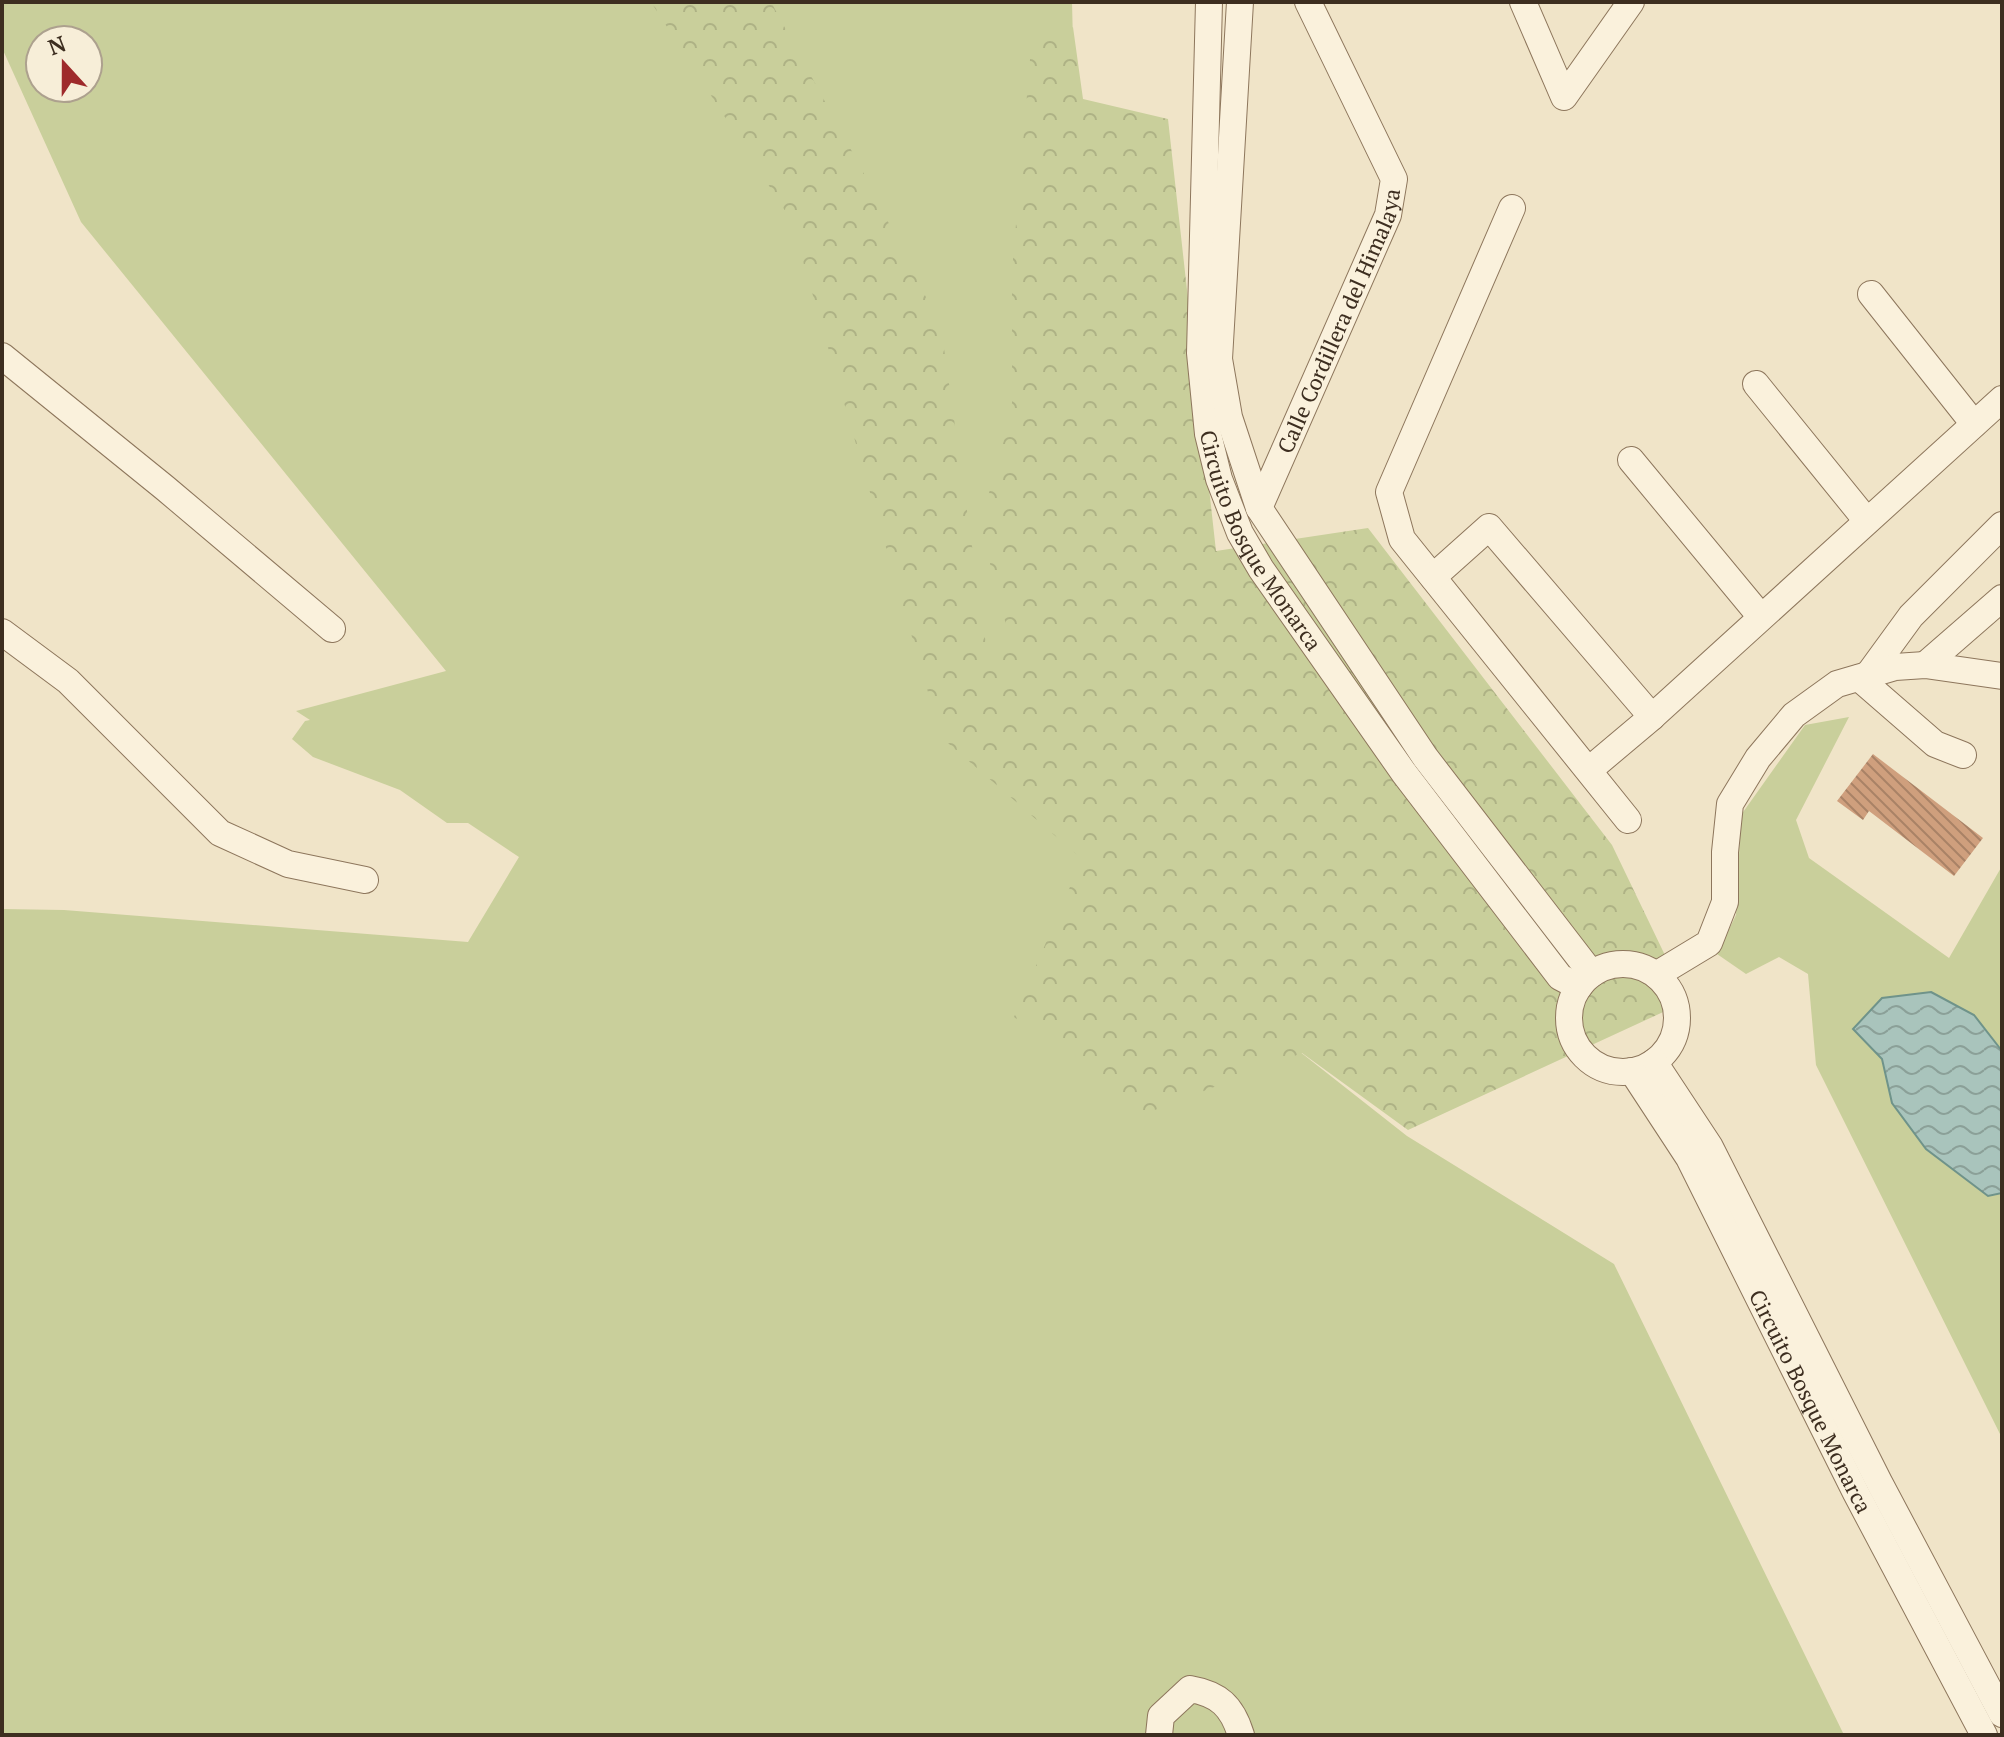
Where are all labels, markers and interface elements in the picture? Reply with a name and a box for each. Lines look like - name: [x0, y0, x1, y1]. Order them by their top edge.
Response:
- north arrow: [24, 24, 104, 104]
- text: N: [44, 28, 70, 61]
- street label: Calle Cordillera del Himalaya: [1270, 186, 1406, 458]
- street label: Circuito Bosque Monarca: [1194, 427, 1329, 656]
- street label: Circuito Bosque Monarca: [1743, 1285, 1879, 1518]

